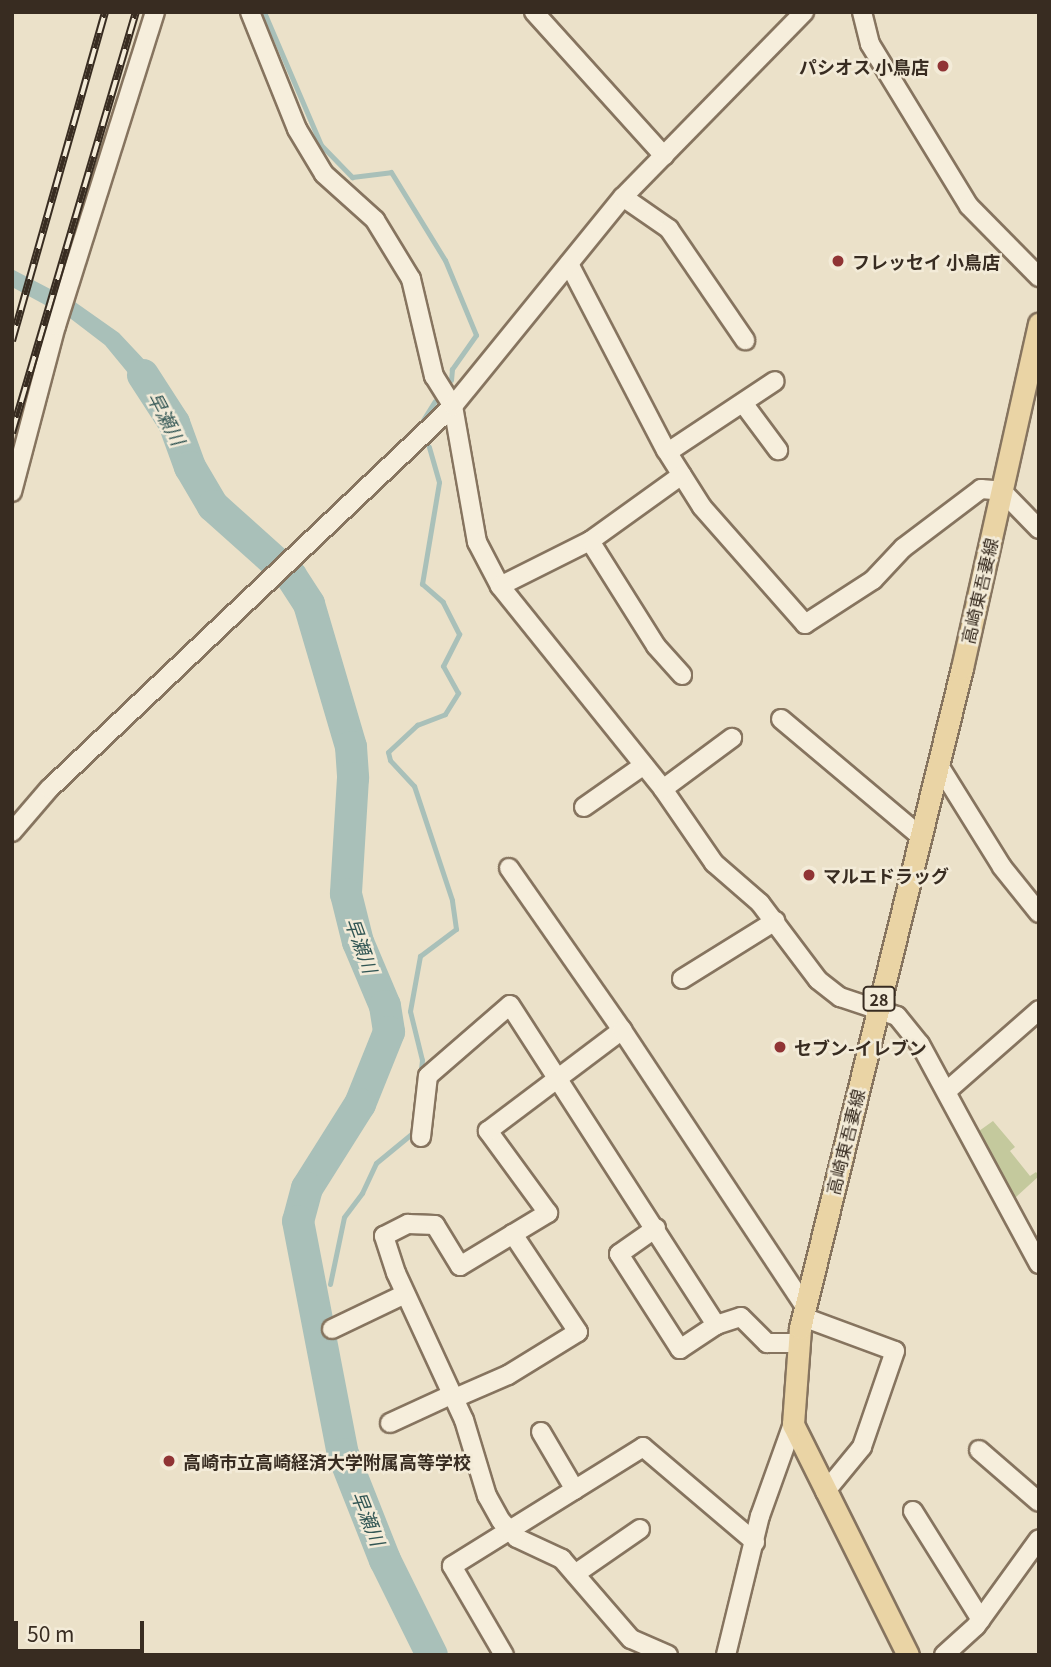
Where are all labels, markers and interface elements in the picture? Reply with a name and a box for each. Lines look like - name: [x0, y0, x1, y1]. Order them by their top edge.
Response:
- place label: パシオス 小鳥店: [799, 55, 929, 77]
- marker: パシオス 小鳥店: [935, 58, 951, 74]
- place label: フレッセイ 小鳥店: [852, 250, 1000, 272]
- marker: フレッセイ 小鳥店: [830, 253, 846, 269]
- water label: 早瀬川: [144, 387, 190, 449]
- street label: 高崎東吾妻線: [956, 536, 1002, 646]
- place label: マルエドラッグ: [823, 864, 949, 886]
- marker: マルエドラッグ: [801, 867, 817, 883]
- water label: 早瀬川: [342, 914, 382, 976]
- road number: 28: [862, 987, 896, 1012]
- place label: セブン-イレブン: [794, 1036, 927, 1058]
- marker: セブン-イレブン: [772, 1039, 788, 1055]
- street label: 高崎東吾妻線: [821, 1087, 869, 1197]
- place label: 高崎市立高崎経済大学附属高等学校: [183, 1450, 471, 1472]
- marker: 高崎市立高崎経済大学附属高等学校: [161, 1453, 177, 1469]
- water label: 早瀬川: [348, 1487, 390, 1549]
- scale bar: [18, 1608, 147, 1652]
- text: 50 m: [27, 1618, 74, 1648]

